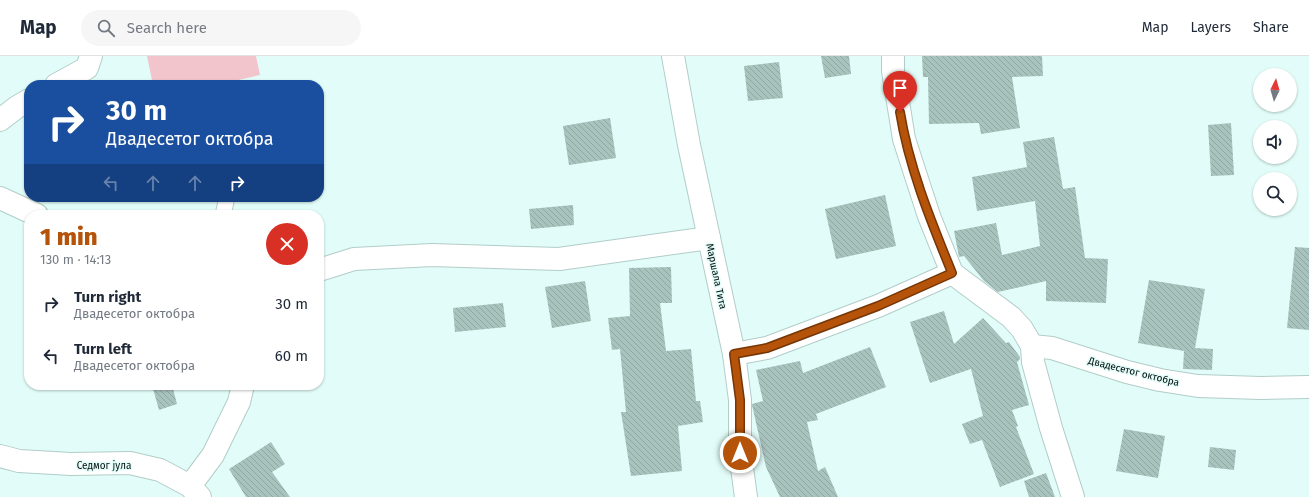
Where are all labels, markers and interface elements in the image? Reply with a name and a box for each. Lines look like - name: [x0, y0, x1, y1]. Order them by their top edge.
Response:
- search box: [81, 10, 361, 46]
- text: Map: [20, 16, 57, 39]
- icon: search: [95, 17, 117, 39]
- text: Search here: [127, 19, 207, 37]
- text: Map: [1142, 19, 1168, 36]
- text: Layers: [1190, 19, 1231, 36]
- text: Share: [1253, 19, 1289, 36]
- north arrow: [1253, 68, 1297, 112]
- map controls: [1253, 68, 1297, 216]
- pin: [883, 71, 917, 112]
- icon: arrive: [889, 77, 911, 99]
- text: 30 m: [106, 94, 167, 127]
- icon: right: [40, 96, 92, 148]
- button: sound: [1253, 120, 1297, 164]
- text: Двадесетог октобра: [106, 128, 274, 150]
- icon: left: [100, 172, 122, 194]
- icon: ahead: [142, 172, 164, 194]
- icon: ahead: [184, 172, 206, 194]
- icon: right: [226, 172, 248, 194]
- button: search: [1253, 172, 1297, 216]
- text: 1 min: [40, 223, 98, 251]
- button: close: [266, 223, 308, 265]
- street label: Маршала Тита: [703, 242, 729, 310]
- text: 130 m · 14:13: [40, 252, 111, 267]
- text: Turn right: [74, 288, 141, 306]
- icon: right: [40, 293, 62, 315]
- text: 30 m: [275, 295, 308, 313]
- text: Двадесетог октобра: [74, 306, 195, 321]
- text: Turn left: [74, 340, 132, 358]
- icon: left: [40, 345, 62, 367]
- text: 60 m: [275, 347, 308, 365]
- street label: Двадесетог октобра: [1086, 355, 1180, 389]
- text: Двадесетог октобра: [74, 358, 195, 373]
- position arrow: [719, 432, 761, 474]
- street label: Седмог јула: [77, 459, 131, 472]

